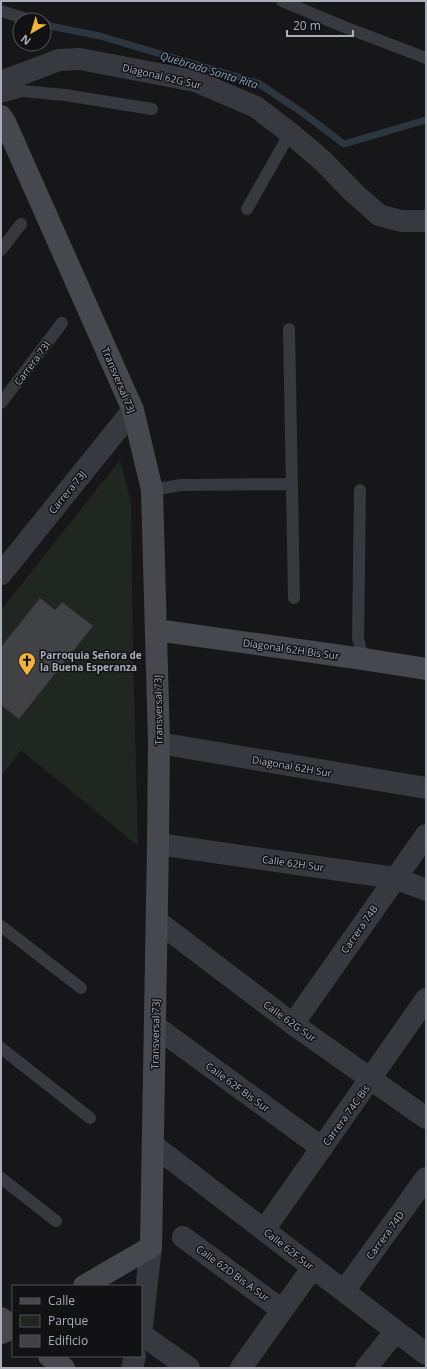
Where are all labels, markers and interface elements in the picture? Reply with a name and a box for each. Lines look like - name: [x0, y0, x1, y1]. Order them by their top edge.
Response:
- north arrow: [12, 12, 52, 52]
- scale bar: [287, 12, 353, 38]
- text: 20 m: [293, 17, 321, 34]
- text: N: [17, 32, 34, 49]
- water label: Quebrada Santa Rita: [158, 47, 260, 92]
- street label: Diagonal 62G Sur: [121, 60, 203, 92]
- street label: Carrera 73I: [11, 338, 53, 388]
- street label: Transversal 73J: [99, 345, 139, 415]
- street label: Carrera 73J: [45, 467, 89, 517]
- street label: Diagonal 62H Bis Sur: [242, 635, 340, 663]
- place label: Parroquia Señora de la Buena Esperanza: [40, 648, 142, 674]
- church icon: Parroquia Señora de la Buena Esperanza: [17, 651, 37, 676]
- street label: Transversal 73J: [150, 675, 166, 745]
- street label: Diagonal 62H Sur: [251, 752, 333, 780]
- street label: Calle 62H Sur: [261, 852, 325, 874]
- street label: Carrera 74B: [337, 902, 381, 956]
- street label: Calle 62G Sur: [261, 997, 319, 1045]
- street label: Transversal 73J: [147, 999, 163, 1069]
- street label: Calle 62F Bis Sur: [203, 1059, 273, 1115]
- street label: Carrera 74C Bis: [319, 1082, 373, 1148]
- street label: Carrera 74D: [363, 1208, 407, 1262]
- street label: Calle 62F Sur: [261, 1225, 317, 1273]
- street label: Calle 62D Bis A Sur: [194, 1242, 272, 1304]
- legend: [12, 1285, 142, 1357]
- text: Calle: [48, 1292, 75, 1309]
- text: Parque: [48, 1312, 88, 1329]
- text: Edificio: [48, 1332, 88, 1349]

